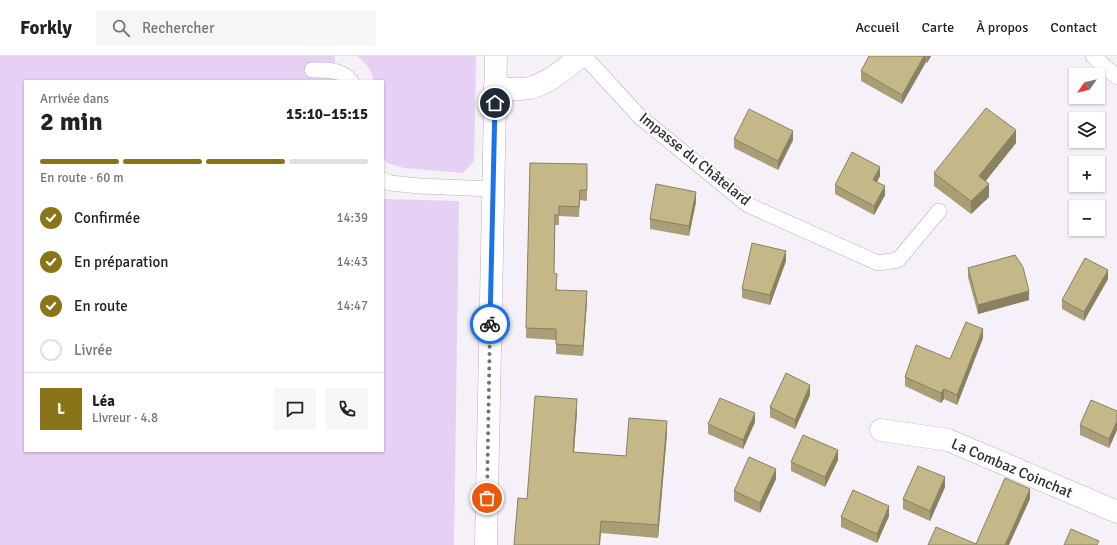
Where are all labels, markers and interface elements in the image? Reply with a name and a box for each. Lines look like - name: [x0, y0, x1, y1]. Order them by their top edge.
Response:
- search box: [96, 10, 376, 46]
- text: Forkly: [20, 16, 72, 40]
- icon: search: [110, 17, 132, 39]
- text: Rechercher: [142, 19, 214, 37]
- text: Accueil: [855, 19, 900, 36]
- text: Carte: [922, 19, 954, 36]
- text: À propos: [976, 19, 1028, 36]
- text: Contact: [1050, 19, 1097, 36]
- north arrow: [1069, 68, 1105, 104]
- map controls: [1069, 68, 1105, 236]
- pin: [478, 86, 512, 120]
- text: Arrivée dans: [40, 91, 109, 107]
- icon: home: [484, 92, 506, 114]
- text: 15:10–15:15: [286, 105, 368, 123]
- text: 2 min: [40, 106, 103, 138]
- street label: Impasse du Châtelard: [636, 109, 754, 209]
- button: layers: [1069, 112, 1105, 148]
- button: +: [1069, 156, 1105, 192]
- text: En route · 60 m: [40, 170, 124, 186]
- button: −: [1069, 200, 1105, 236]
- icon: check: [40, 207, 62, 229]
- text: Confirmée: [74, 209, 140, 227]
- text: 14:39: [336, 210, 368, 226]
- icon: check: [40, 251, 62, 273]
- text: En préparation: [74, 253, 169, 271]
- text: 14:43: [336, 254, 368, 270]
- icon: check: [40, 295, 62, 317]
- text: En route: [74, 297, 128, 315]
- text: 14:47: [336, 298, 368, 314]
- courier: [470, 304, 510, 344]
- icon: bike: [479, 313, 501, 335]
- text: Livrée: [74, 341, 113, 359]
- button: chat: [274, 388, 316, 430]
- button: phone: [326, 388, 368, 430]
- text: Léa: [92, 392, 115, 410]
- text: L: [57, 400, 65, 418]
- text: Livreur · 4.8: [92, 410, 158, 426]
- street label: La Combaz Coinchat: [949, 434, 1075, 502]
- pin: [470, 481, 504, 515]
- icon: bag: [476, 487, 498, 509]

